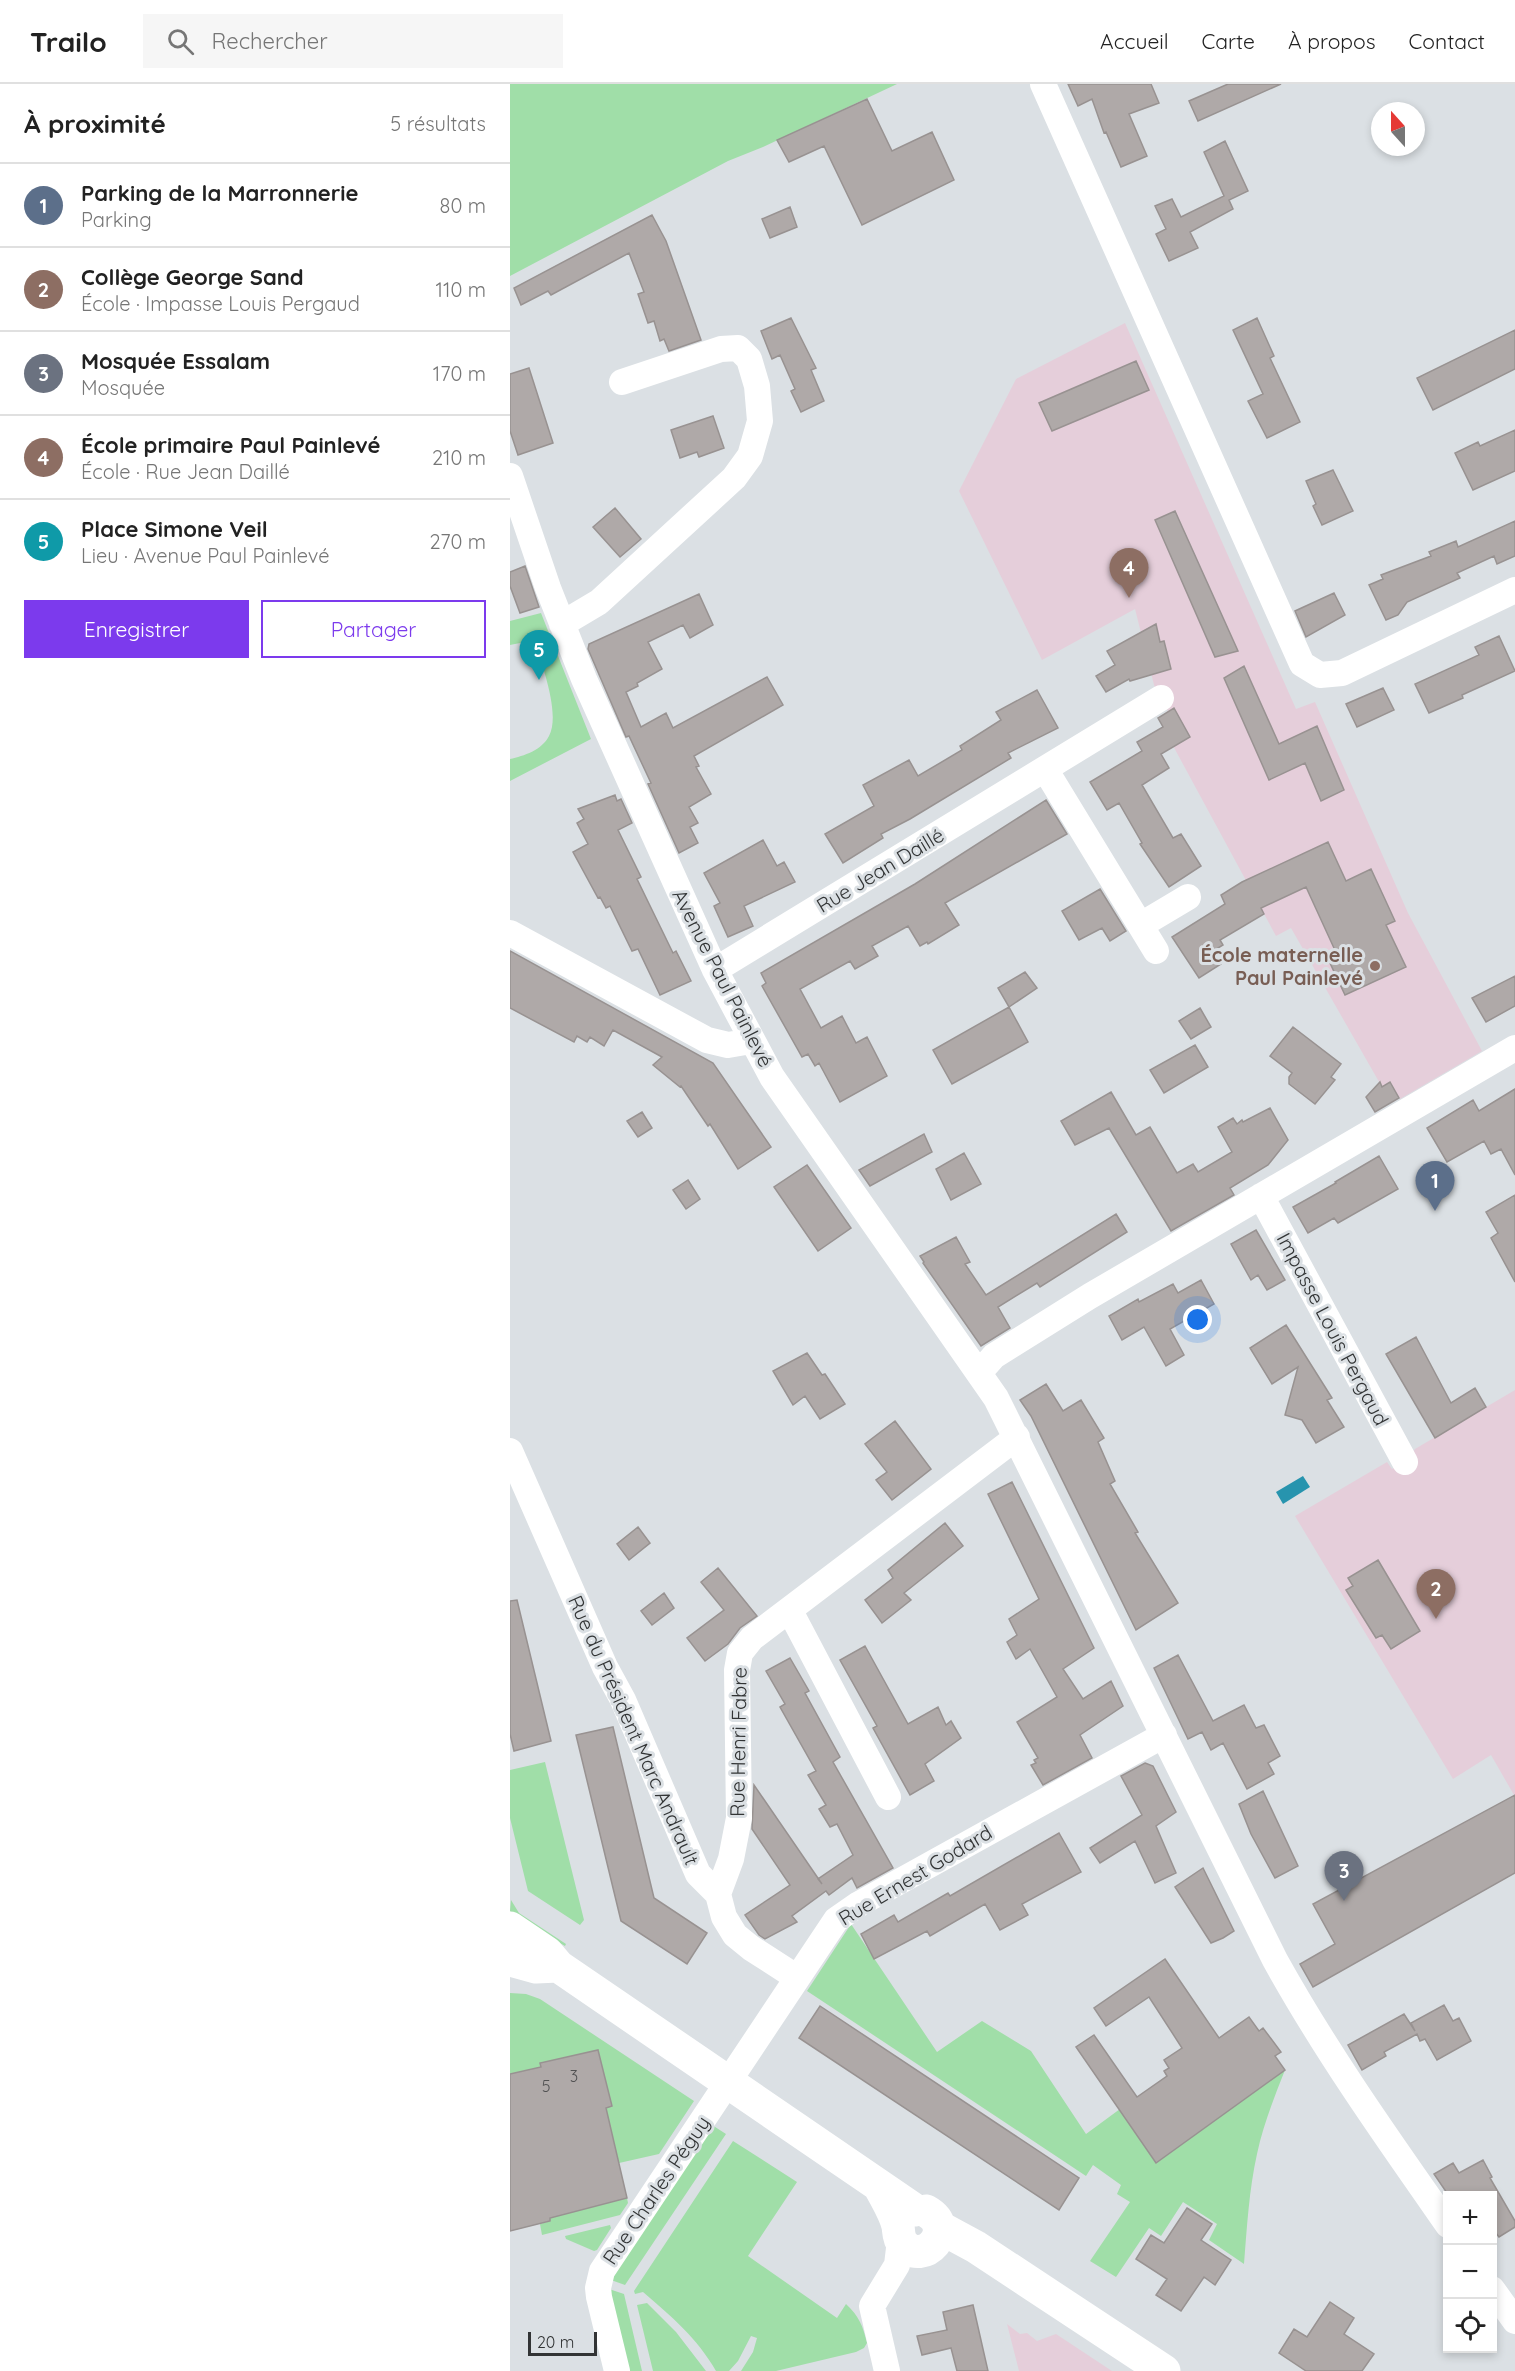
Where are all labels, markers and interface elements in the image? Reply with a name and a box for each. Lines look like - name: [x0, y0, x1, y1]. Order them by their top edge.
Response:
- search box: [143, 14, 563, 68]
- text: Trailo: [30, 24, 107, 59]
- icon: search: [164, 25, 197, 58]
- text: Rechercher: [212, 27, 328, 55]
- text: Accueil: [1100, 28, 1169, 54]
- text: Carte: [1202, 28, 1255, 54]
- text: À propos: [1288, 28, 1376, 54]
- text: Contact: [1409, 28, 1485, 54]
- north arrow: [1371, 102, 1425, 156]
- text: À proximité: [24, 107, 166, 140]
- text: 5 résultats: [390, 111, 486, 136]
- text: Parking de la Marronnerie: [81, 179, 359, 207]
- text: 1: [40, 193, 47, 218]
- text: 80 m: [440, 193, 486, 218]
- text: Parking: [81, 207, 152, 232]
- text: Collège George Sand: [81, 263, 304, 291]
- text: 2: [38, 277, 49, 302]
- text: 110 m: [436, 277, 486, 302]
- text: École · Impasse Louis Pergaud: [81, 291, 360, 316]
- text: Mosquée Essalam: [81, 347, 270, 375]
- text: 3: [38, 361, 49, 386]
- text: 170 m: [433, 361, 486, 386]
- text: Mosquée: [81, 375, 165, 400]
- text: École primaire Paul Painlevé: [81, 431, 381, 459]
- text: 4: [38, 445, 49, 470]
- text: 210 m: [432, 445, 486, 470]
- text: École · Rue Jean Daillé: [81, 459, 290, 484]
- text: Place Simone Veil: [81, 515, 268, 543]
- text: 5: [38, 529, 49, 554]
- text: 270 m: [429, 529, 486, 554]
- text: Lieu · Avenue Paul Painlevé: [81, 543, 330, 568]
- pin: 4: [1110, 548, 1148, 598]
- button: Enregistrer: [24, 600, 249, 658]
- button: Partager: [261, 600, 486, 658]
- pin: 5: [519, 630, 558, 680]
- street label: Rue Jean Daillé: [812, 822, 948, 918]
- street label: Avenue Paul Painlevé: [667, 885, 779, 1071]
- place label: École maternelle Paul Painlevé: [1200, 942, 1363, 990]
- marker: École maternelle Paul Painlevé: [1368, 959, 1382, 973]
- pin: 1: [1416, 1162, 1454, 1211]
- street label: Impasse Louis Pergaud: [1272, 1228, 1394, 1430]
- your location: [1183, 1305, 1212, 1334]
- pin: 2: [1416, 1570, 1456, 1619]
- street label: Rue du Président Marc Andrault: [563, 1591, 705, 1869]
- street label: Rue Henri Fabre: [724, 1667, 752, 1817]
- street label: Rue Ernest Godard: [834, 1819, 996, 1931]
- pin: 3: [1324, 1852, 1364, 1901]
- house number: 3: [570, 2066, 578, 2086]
- house number: 5: [542, 2076, 550, 2096]
- street label: Rue Charles Péguy: [597, 2111, 715, 2269]
- map controls: [1443, 2191, 1497, 2353]
- button: +: [1443, 2191, 1497, 2245]
- button: −: [1443, 2245, 1497, 2299]
- button: locate: [1443, 2299, 1497, 2353]
- scale bar: [528, 2329, 597, 2356]
- text: 20 m: [537, 2332, 574, 2352]

